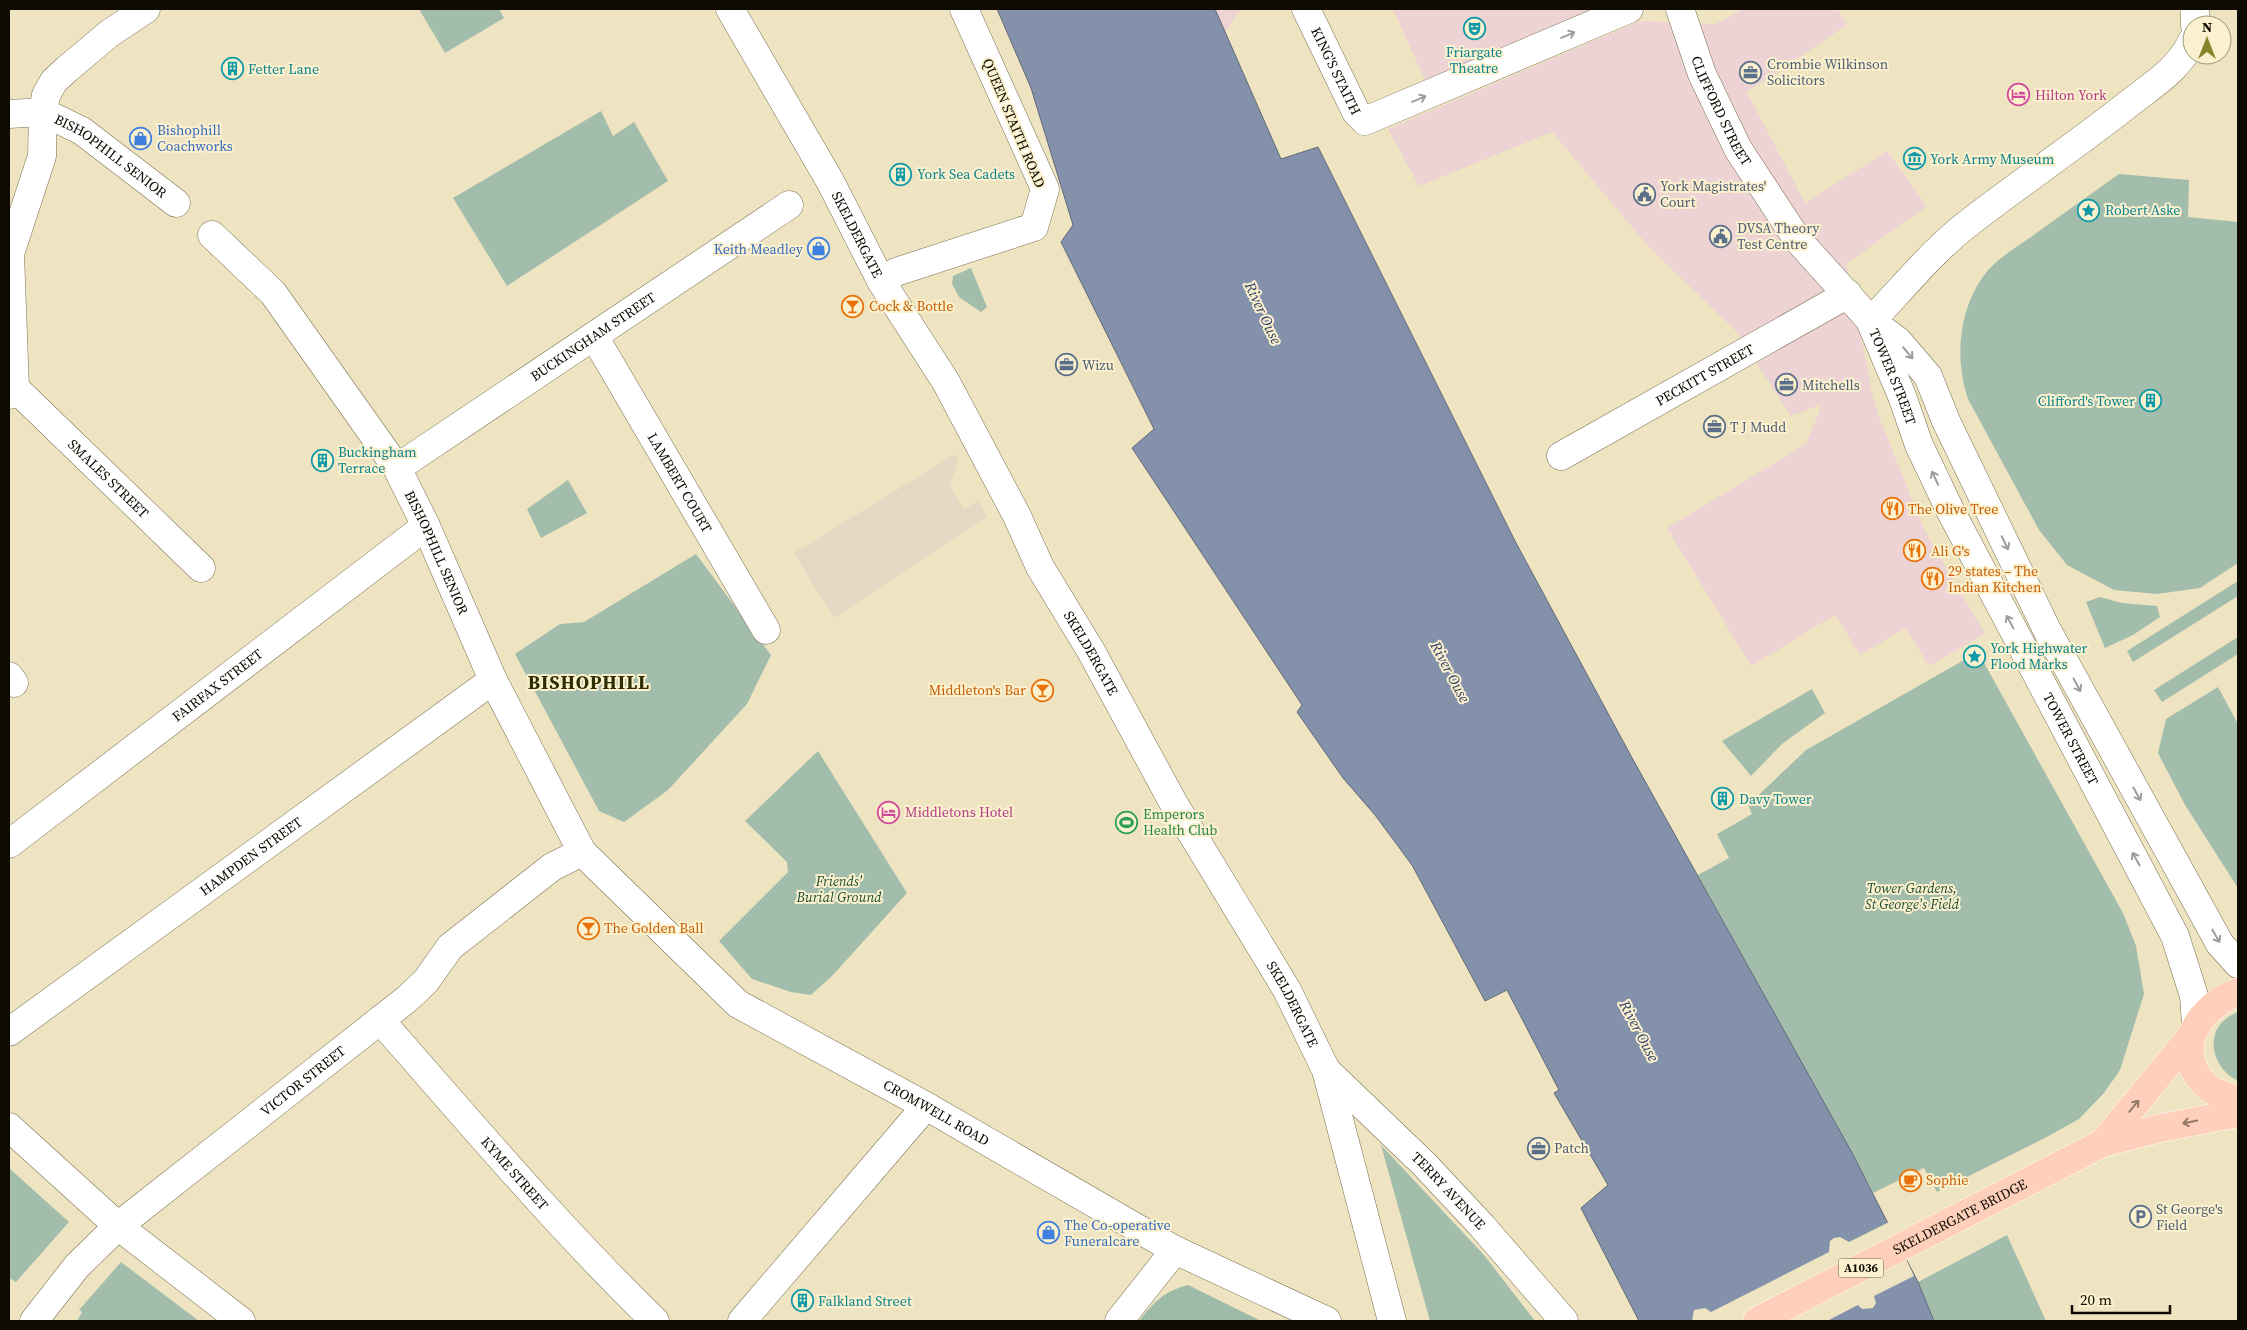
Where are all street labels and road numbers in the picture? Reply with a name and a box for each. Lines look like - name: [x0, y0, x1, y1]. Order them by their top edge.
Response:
- street label: KING'S STAITH: [1306, 24, 1366, 118]
- street label: CLIFFORD STREET: [1687, 53, 1757, 170]
- street label: QUEEN STAITH ROAD: [978, 55, 1050, 191]
- street label: BISHOPHILL SENIOR: [51, 109, 171, 203]
- street label: SKELDERGATE: [827, 188, 888, 281]
- street label: BUCKINGHAM STREET: [526, 287, 660, 386]
- street label: TOWER STREET: [1865, 325, 1921, 428]
- street label: PECKITT STREET: [1652, 339, 1758, 411]
- street label: LAMBERT COURT: [643, 429, 717, 537]
- street label: SMALES STREET: [63, 434, 154, 523]
- street label: BISHOPHILL SENIOR: [400, 487, 473, 618]
- street label: SKELDERGATE: [1059, 607, 1123, 699]
- street label: FAIRFAX STREET: [168, 644, 267, 726]
- street label: TOWER STREET: [2038, 689, 2104, 789]
- street label: HAMPDEN STREET: [195, 812, 307, 900]
- street label: SKELDERGATE: [1262, 957, 1323, 1050]
- street label: VICTOR STREET: [256, 1041, 350, 1121]
- street label: CROMWELL ROAD: [880, 1075, 993, 1151]
- street label: KYME STREET: [476, 1132, 553, 1215]
- street label: TERRY AVENUE: [1407, 1147, 1490, 1234]
- street label: SKELDERGATE BRIDGE: [1889, 1174, 2030, 1260]
- road number: A1036: [1838, 1258, 1884, 1278]

